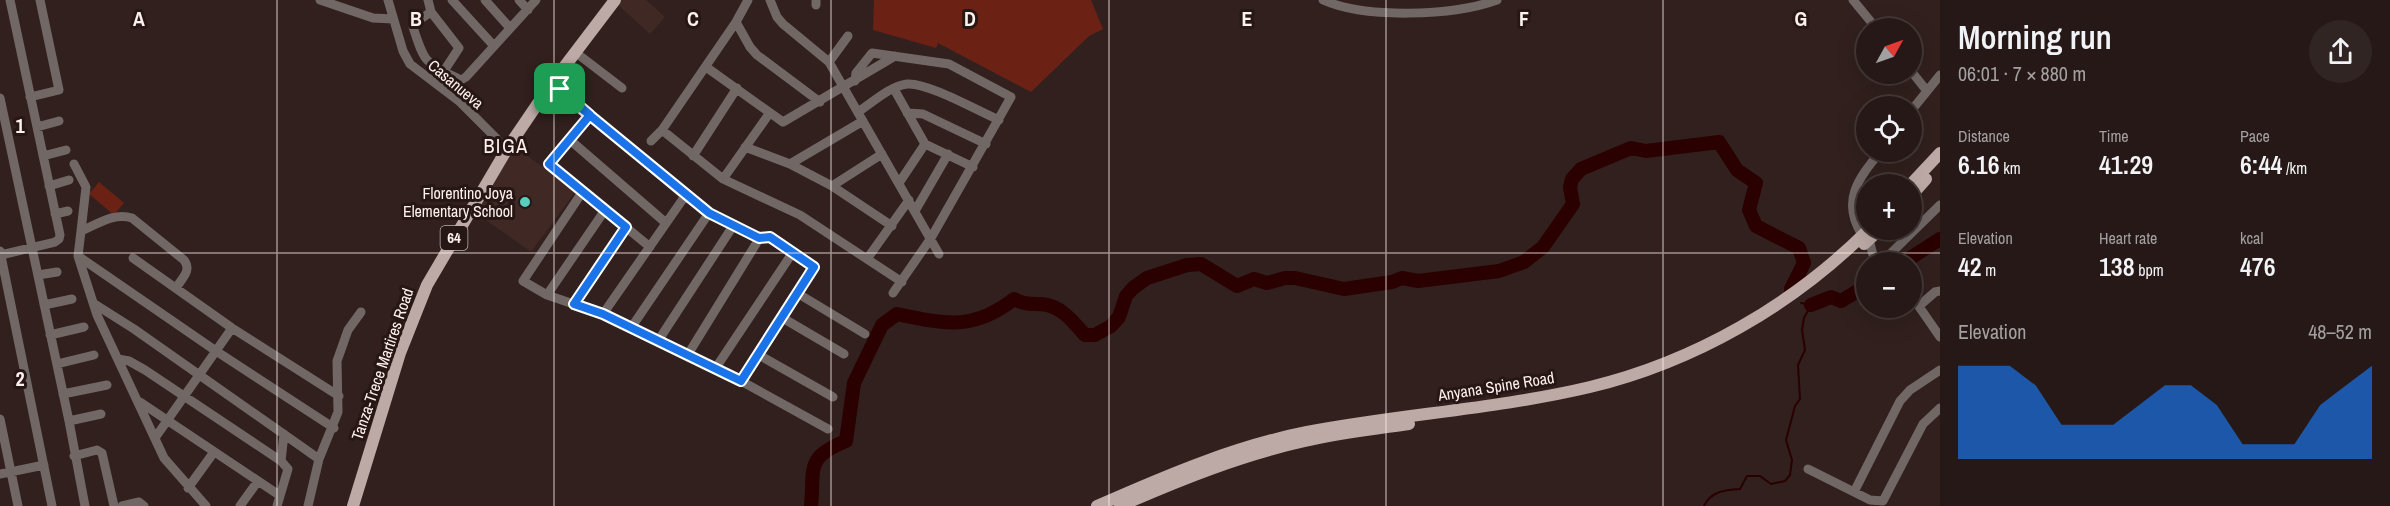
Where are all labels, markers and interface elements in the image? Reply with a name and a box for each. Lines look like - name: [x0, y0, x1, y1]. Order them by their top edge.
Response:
- text: A: [133, 5, 145, 32]
- text: B: [410, 5, 422, 32]
- text: C: [687, 5, 699, 32]
- text: D: [964, 5, 976, 32]
- text: E: [1242, 5, 1253, 32]
- text: F: [1519, 5, 1529, 32]
- text: G: [1795, 5, 1807, 32]
- text: Morning run: [1958, 15, 2112, 59]
- north arrow: [1856, 18, 1922, 84]
- map controls: [1856, 18, 1922, 318]
- button: share: [2309, 20, 2372, 83]
- street label: Casanueva: [424, 54, 489, 114]
- text: 06:01 · 7 × 880 m: [1958, 60, 2086, 87]
- pin: [534, 63, 585, 114]
- icon: arrive: [543, 72, 576, 105]
- button: locate: [1856, 96, 1922, 162]
- text: 1: [15, 112, 25, 139]
- text: Distance: [1958, 125, 2010, 147]
- text: Time: [2099, 125, 2129, 147]
- text: Pace: [2240, 125, 2270, 147]
- district label: BIGA: [483, 132, 529, 159]
- text: 6.16: [1958, 147, 2000, 182]
- text: 41:29: [2099, 147, 2153, 182]
- text: 6:44: [2240, 147, 2282, 182]
- text: km: [2000, 157, 2021, 179]
- text: /km: [2282, 157, 2307, 179]
- button: +: [1856, 174, 1922, 240]
- place label: Florentino Joya Elementary School: [403, 182, 514, 222]
- marker: Florentino Joya Elementary School: [518, 195, 532, 209]
- road number: 64: [440, 226, 468, 250]
- text: Elevation: [1958, 227, 2013, 249]
- text: Heart rate: [2099, 227, 2157, 249]
- text: kcal: [2240, 227, 2263, 249]
- text: 42: [1958, 249, 1982, 284]
- text: 138: [2099, 249, 2135, 284]
- text: 476: [2240, 249, 2276, 284]
- button: −: [1856, 252, 1922, 318]
- text: m: [1982, 259, 1996, 281]
- text: bpm: [2135, 259, 2164, 281]
- street label: Tanza-Trece Martires Road: [346, 285, 418, 443]
- text: Elevation: [1958, 318, 2026, 345]
- text: 48–52 m: [2308, 318, 2372, 345]
- text: 2: [15, 365, 25, 392]
- street label: Anyana Spine Road: [1435, 366, 1556, 406]

